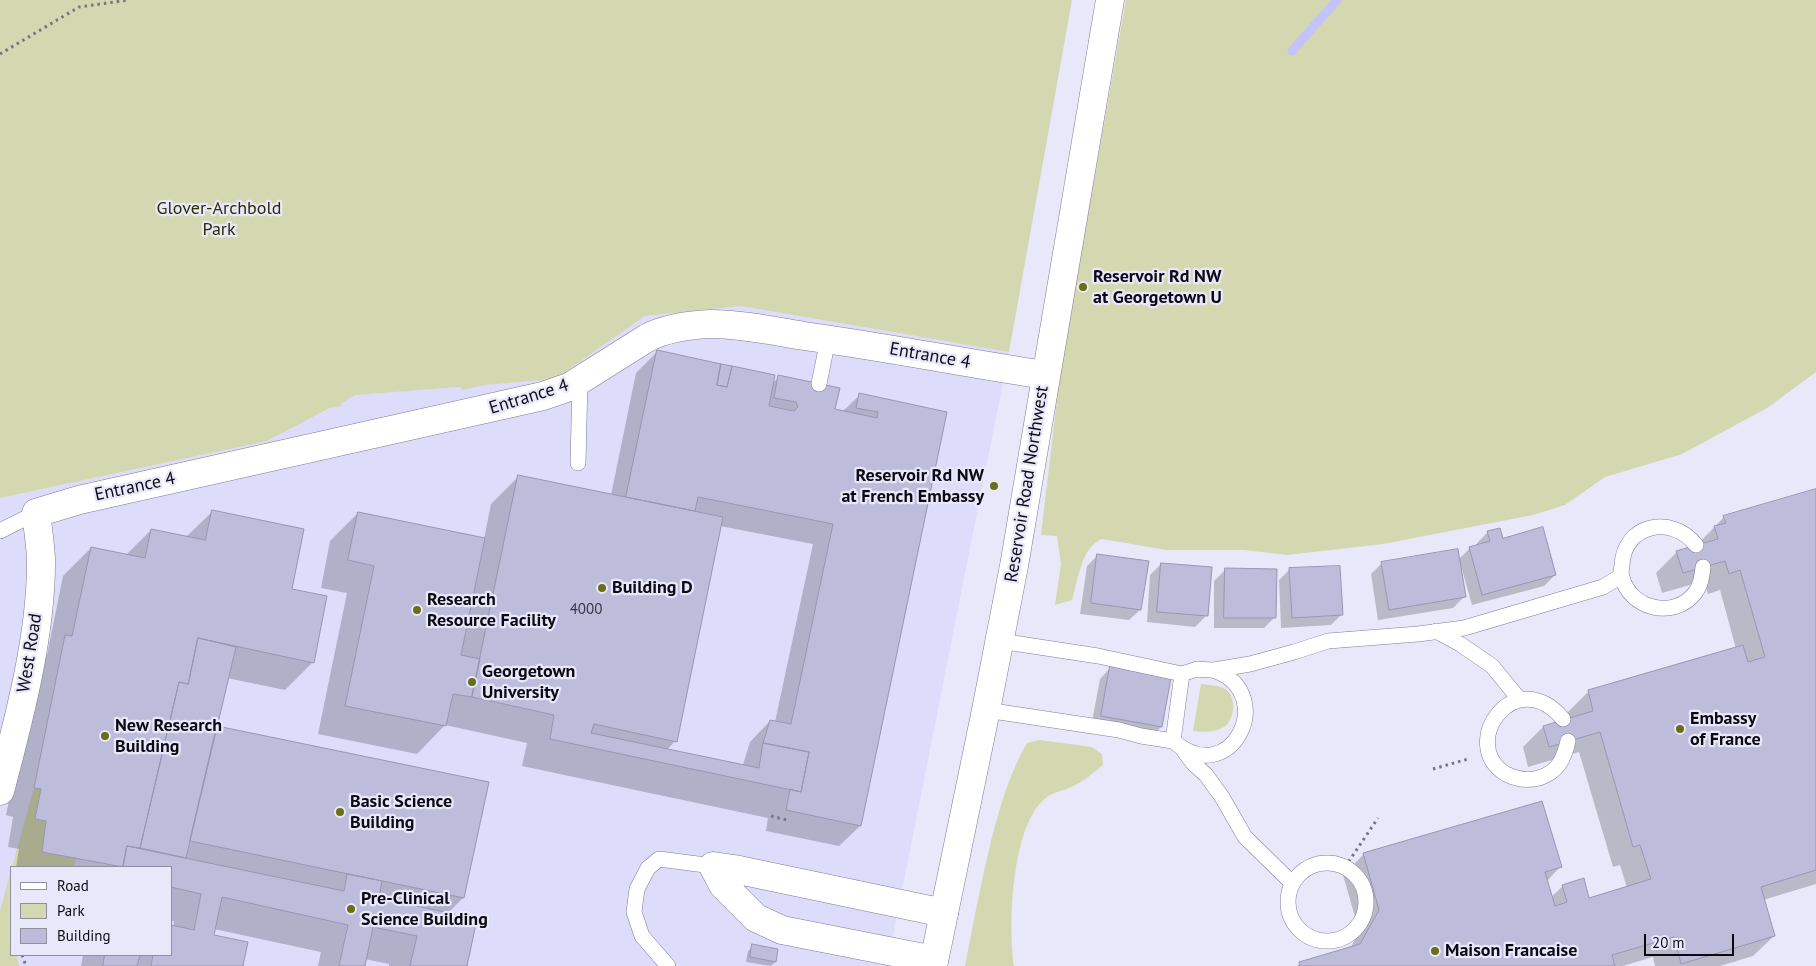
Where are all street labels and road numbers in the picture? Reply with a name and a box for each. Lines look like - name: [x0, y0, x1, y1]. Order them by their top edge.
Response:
- street label: Entrance 4: [888, 338, 972, 374]
- street label: Entrance 4: [487, 375, 571, 419]
- street label: Reservoir Road Northwest: [1001, 384, 1053, 584]
- street label: Entrance 4: [93, 468, 177, 506]
- street label: West Road: [13, 612, 47, 694]

